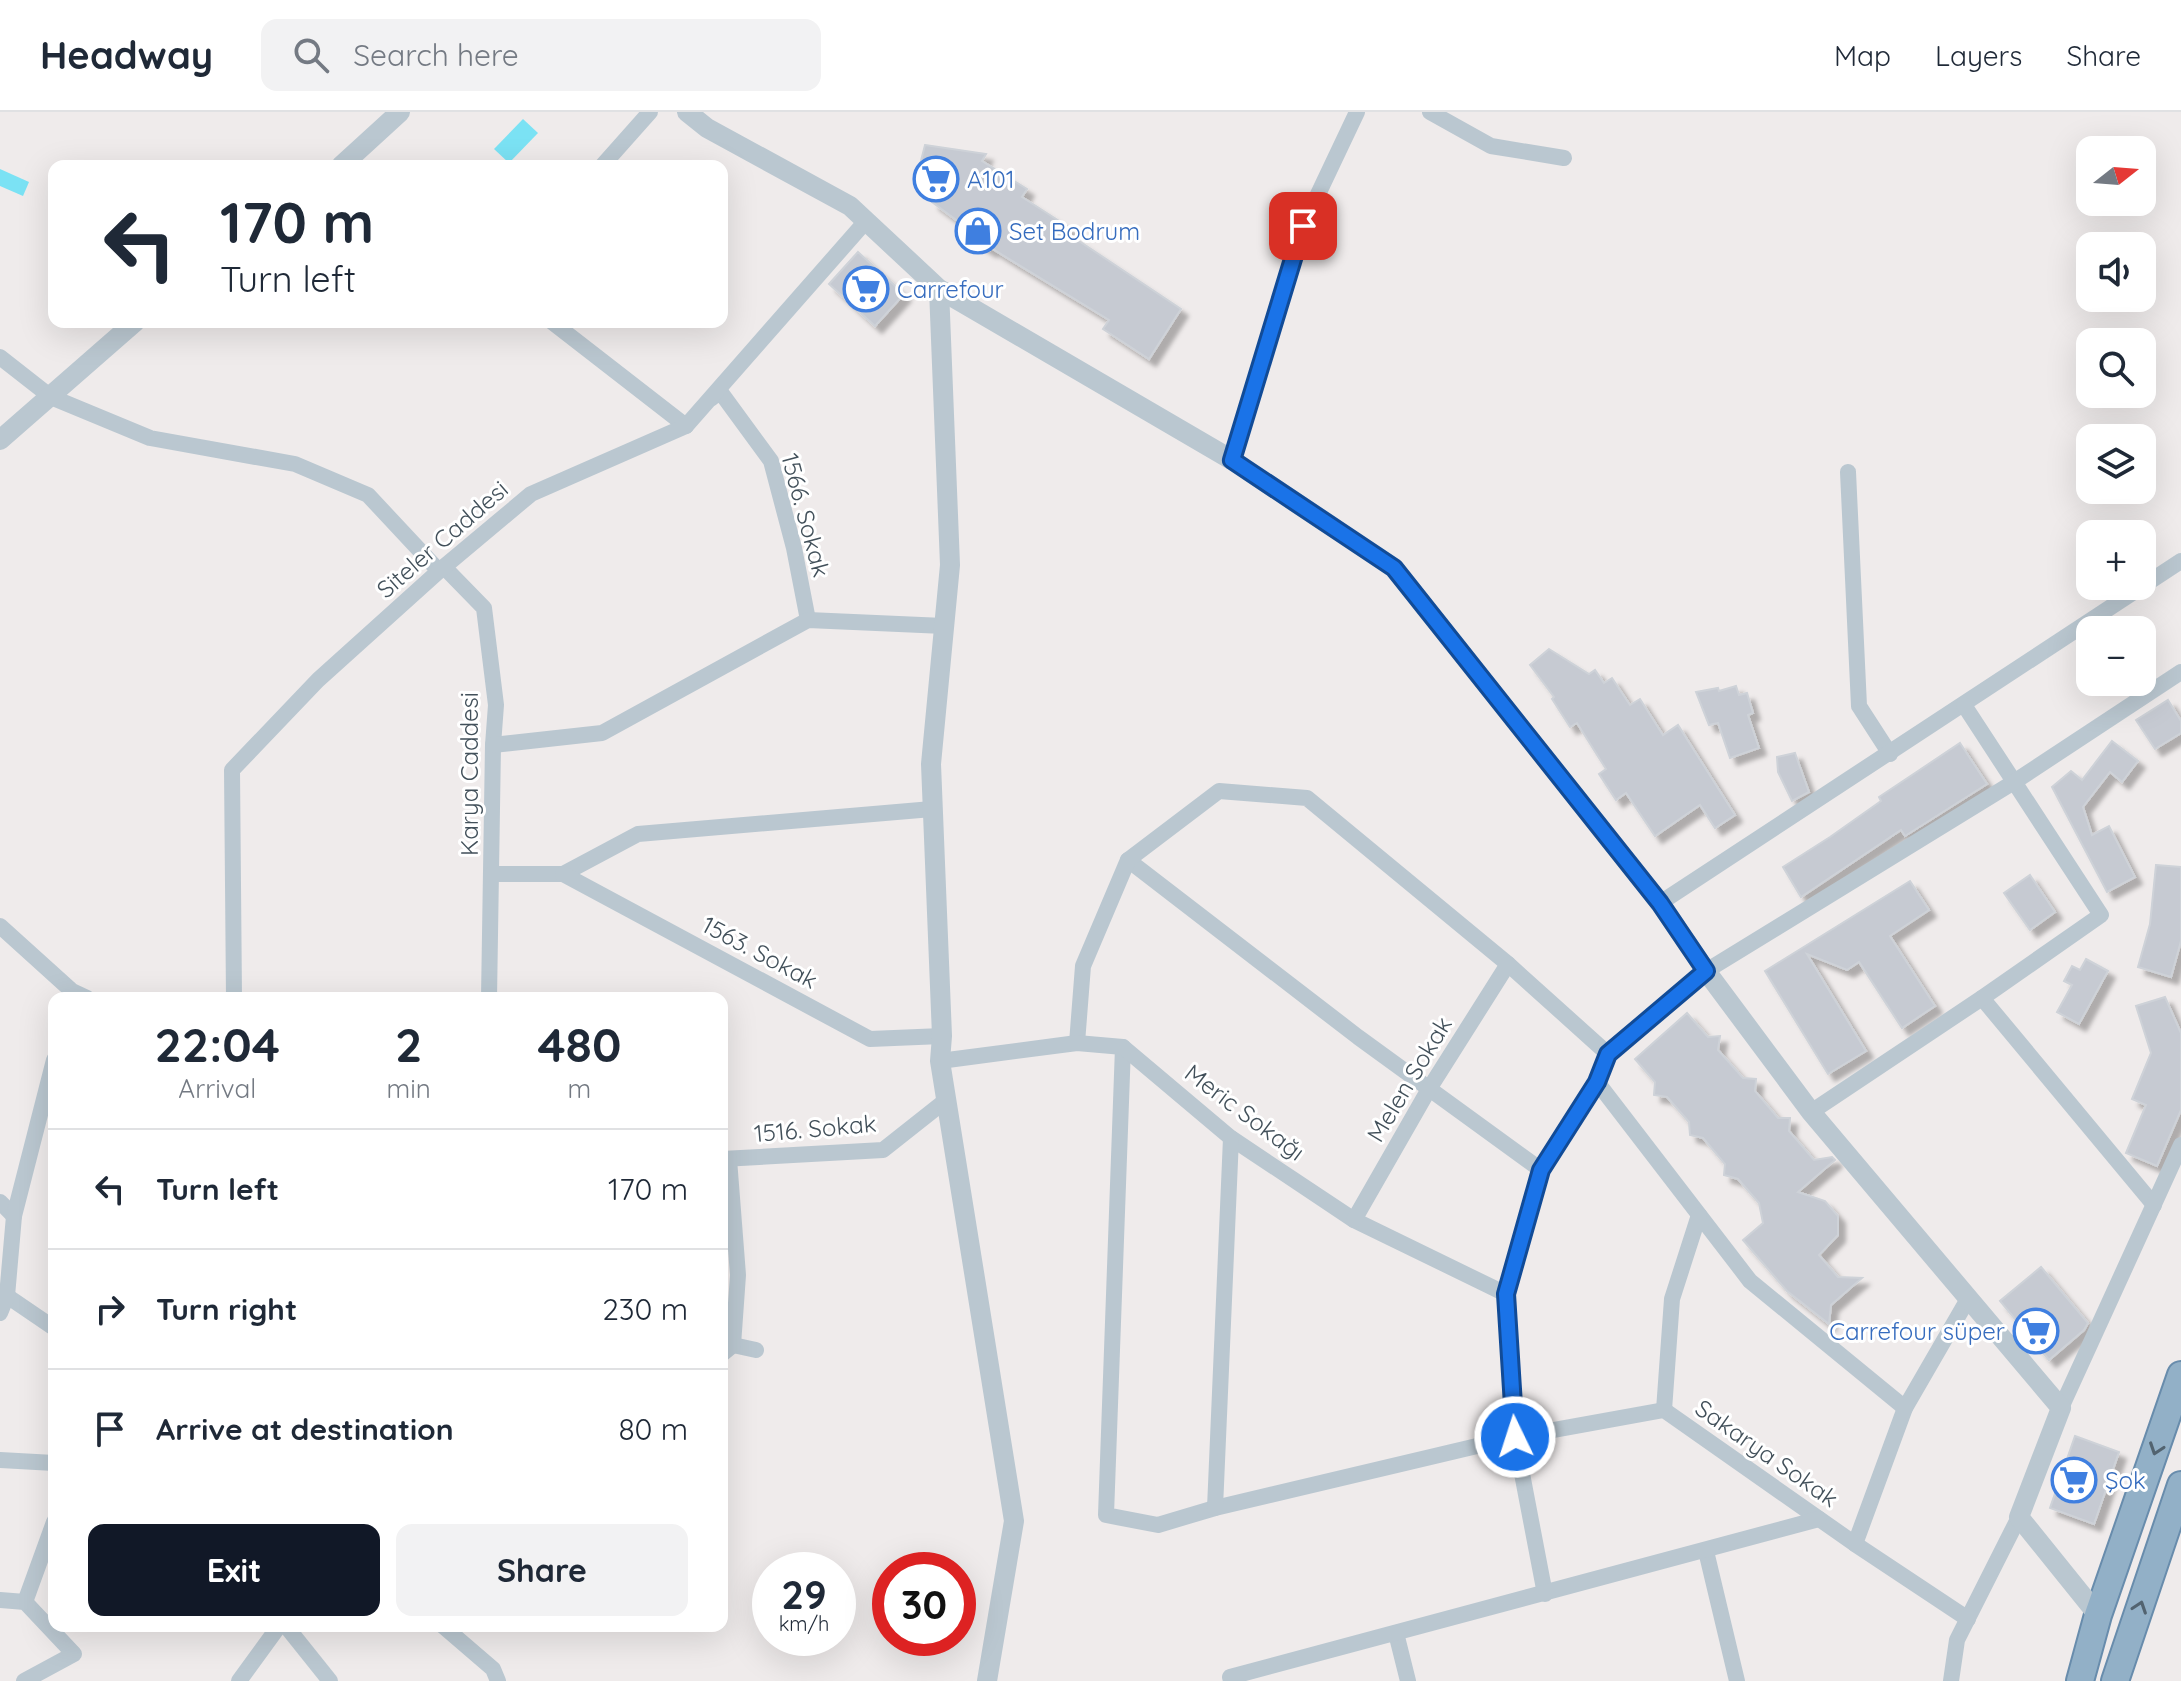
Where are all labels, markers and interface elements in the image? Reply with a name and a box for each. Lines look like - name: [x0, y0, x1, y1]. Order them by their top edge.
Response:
- search box: [261, 19, 821, 91]
- text: Headway: [40, 31, 213, 79]
- icon: search: [289, 33, 333, 77]
- text: Search here: [353, 36, 519, 74]
- text: Map: [1834, 38, 1891, 73]
- text: Layers: [1935, 38, 2022, 73]
- text: Share: [2066, 38, 2141, 73]
- north arrow: [2076, 136, 2156, 216]
- map controls: [2076, 136, 2156, 696]
- supermarket icon: A101: [912, 155, 960, 203]
- place label: A101: [967, 164, 1015, 194]
- text: 170 m: [220, 187, 374, 257]
- icon: left: [88, 192, 192, 296]
- pin: [1269, 192, 1337, 260]
- icon: arrive: [1281, 204, 1325, 248]
- shop icon: Set Bodrum: [954, 207, 1002, 255]
- place label: Set Bodrum: [1009, 216, 1140, 246]
- button: sound: [2076, 232, 2156, 312]
- text: Turn left: [220, 256, 356, 301]
- supermarket icon: Carrefour: [842, 265, 890, 313]
- place label: Carrefour: [897, 274, 1004, 304]
- button: search: [2076, 328, 2156, 408]
- button: layers: [2076, 424, 2156, 504]
- street label: 1566. Sokak: [775, 450, 837, 580]
- street label: Siteler Caddesi: [370, 474, 514, 604]
- button: +: [2076, 520, 2156, 600]
- button: −: [2076, 616, 2156, 696]
- street label: Karya Caddesi: [454, 692, 484, 856]
- street label: 1563. Sokak: [697, 909, 823, 995]
- street label: Melen Sokak: [1360, 1011, 1458, 1147]
- text: 22:04: [155, 1014, 280, 1074]
- text: 2: [395, 1014, 422, 1074]
- text: 480: [537, 1014, 621, 1074]
- street label: Meric Sokağı: [1179, 1057, 1311, 1167]
- text: Arrival: [178, 1072, 256, 1105]
- text: min: [387, 1072, 431, 1105]
- text: m: [568, 1072, 591, 1105]
- street label: 1516. Sokak: [753, 1108, 877, 1148]
- icon: left: [88, 1167, 132, 1211]
- text: Turn left: [156, 1170, 279, 1208]
- text: 170 m: [608, 1170, 688, 1208]
- icon: right: [88, 1287, 132, 1331]
- text: Turn right: [156, 1290, 297, 1328]
- text: 230 m: [602, 1290, 688, 1328]
- supermarket icon: Carrefour süper: [2012, 1307, 2060, 1355]
- place label: Carrefour süper: [1829, 1316, 2005, 1346]
- street label: Sakarya Sokak: [1690, 1393, 1844, 1513]
- position arrow: [1473, 1395, 1557, 1479]
- icon: arrive: [88, 1407, 132, 1451]
- text: Arrive at destination: [156, 1410, 454, 1448]
- text: 80 m: [618, 1410, 688, 1448]
- one-way arrow: [2149, 1441, 2165, 1455]
- supermarket icon: Şok: [2050, 1456, 2098, 1504]
- place label: Şok: [2105, 1465, 2146, 1495]
- button: Exit: [88, 1524, 380, 1616]
- button: Share: [396, 1524, 688, 1616]
- speed limit sign: 30: [872, 1552, 976, 1656]
- text: 29: [781, 1569, 827, 1619]
- one-way arrow: [2130, 1601, 2146, 1615]
- text: km/h: [779, 1611, 829, 1636]

